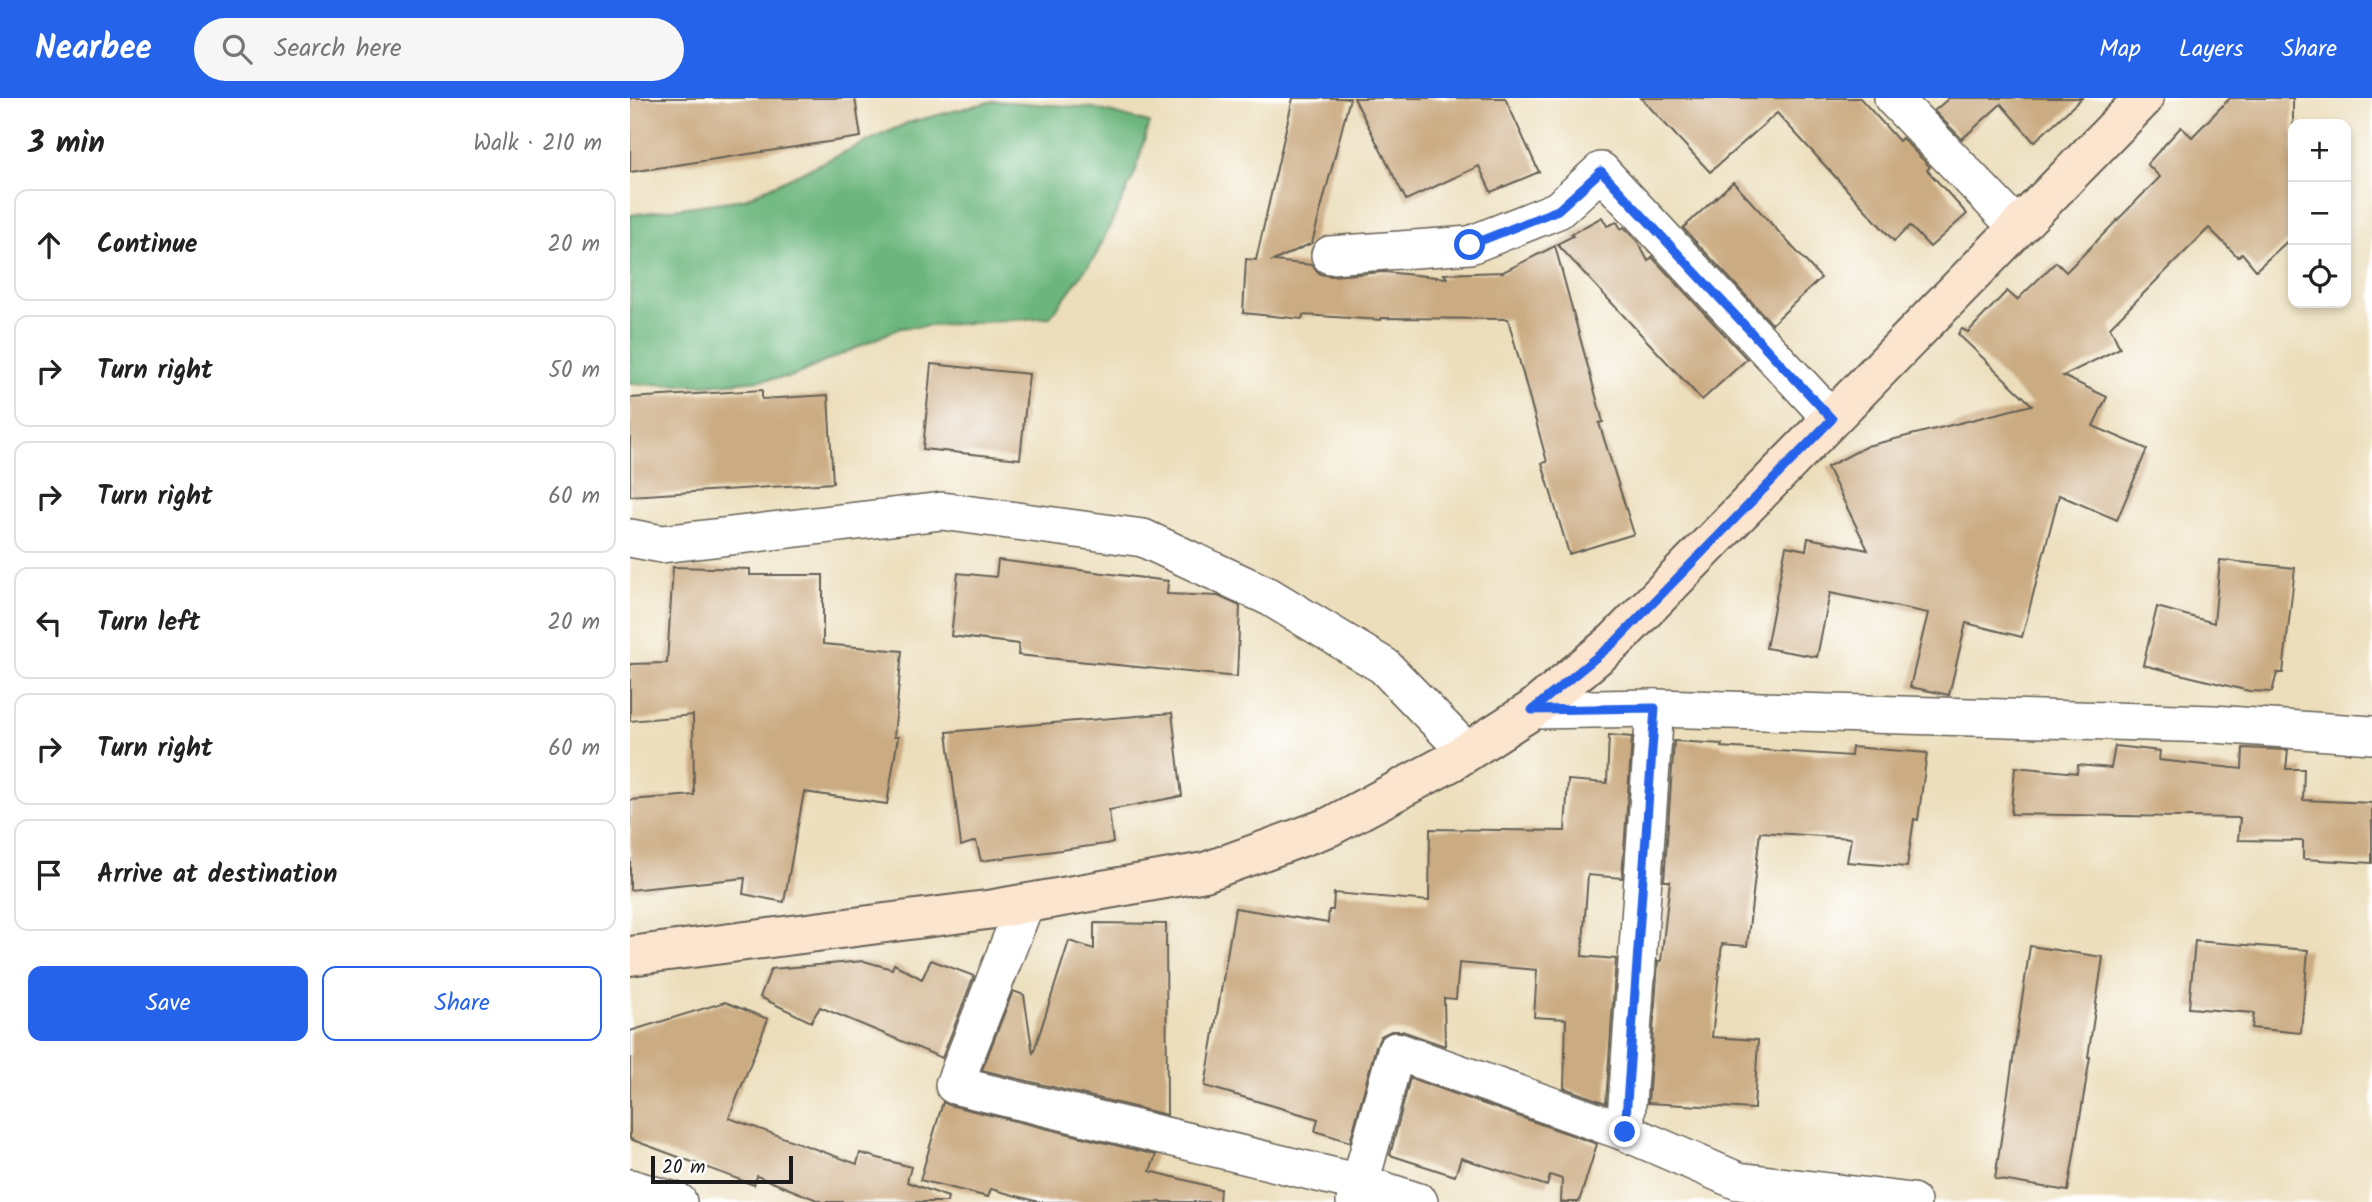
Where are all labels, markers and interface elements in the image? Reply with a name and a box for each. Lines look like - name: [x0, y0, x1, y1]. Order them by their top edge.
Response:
- search box: [194, 18, 684, 81]
- text: Nearbee: [35, 23, 152, 76]
- text: Search here: [274, 28, 402, 70]
- icon: search: [218, 30, 256, 68]
- text: Map: [2099, 30, 2141, 69]
- text: Layers: [2179, 30, 2243, 69]
- text: Share: [2281, 30, 2337, 69]
- map controls: [2288, 119, 2351, 308]
- button: +: [2288, 119, 2351, 182]
- text: 3 min: [28, 120, 105, 168]
- text: Walk · 210 m: [473, 126, 602, 162]
- button: −: [2288, 182, 2351, 245]
- text: Continue: [97, 224, 198, 266]
- icon: ahead: [30, 226, 68, 264]
- text: 20 m: [548, 227, 600, 263]
- route start: [1454, 229, 1485, 260]
- button: locate: [2288, 245, 2351, 308]
- text: Turn right: [97, 350, 213, 392]
- icon: right: [30, 352, 68, 390]
- text: 50 m: [549, 353, 600, 389]
- text: Turn right: [97, 476, 213, 518]
- icon: right: [30, 478, 68, 516]
- text: 60 m: [548, 479, 600, 515]
- text: Turn left: [97, 602, 200, 644]
- icon: left: [30, 604, 68, 642]
- text: 20 m: [548, 605, 600, 641]
- text: Turn right: [97, 728, 213, 770]
- icon: right: [30, 730, 68, 768]
- text: 60 m: [548, 731, 600, 767]
- text: Arrive at destination: [97, 854, 337, 896]
- icon: arrive: [30, 856, 68, 894]
- button: Save: [28, 966, 308, 1041]
- button: Share: [322, 966, 602, 1041]
- route end: [1609, 1116, 1640, 1147]
- scale bar: [651, 1153, 793, 1185]
- text: 20 m: [662, 1153, 705, 1183]

